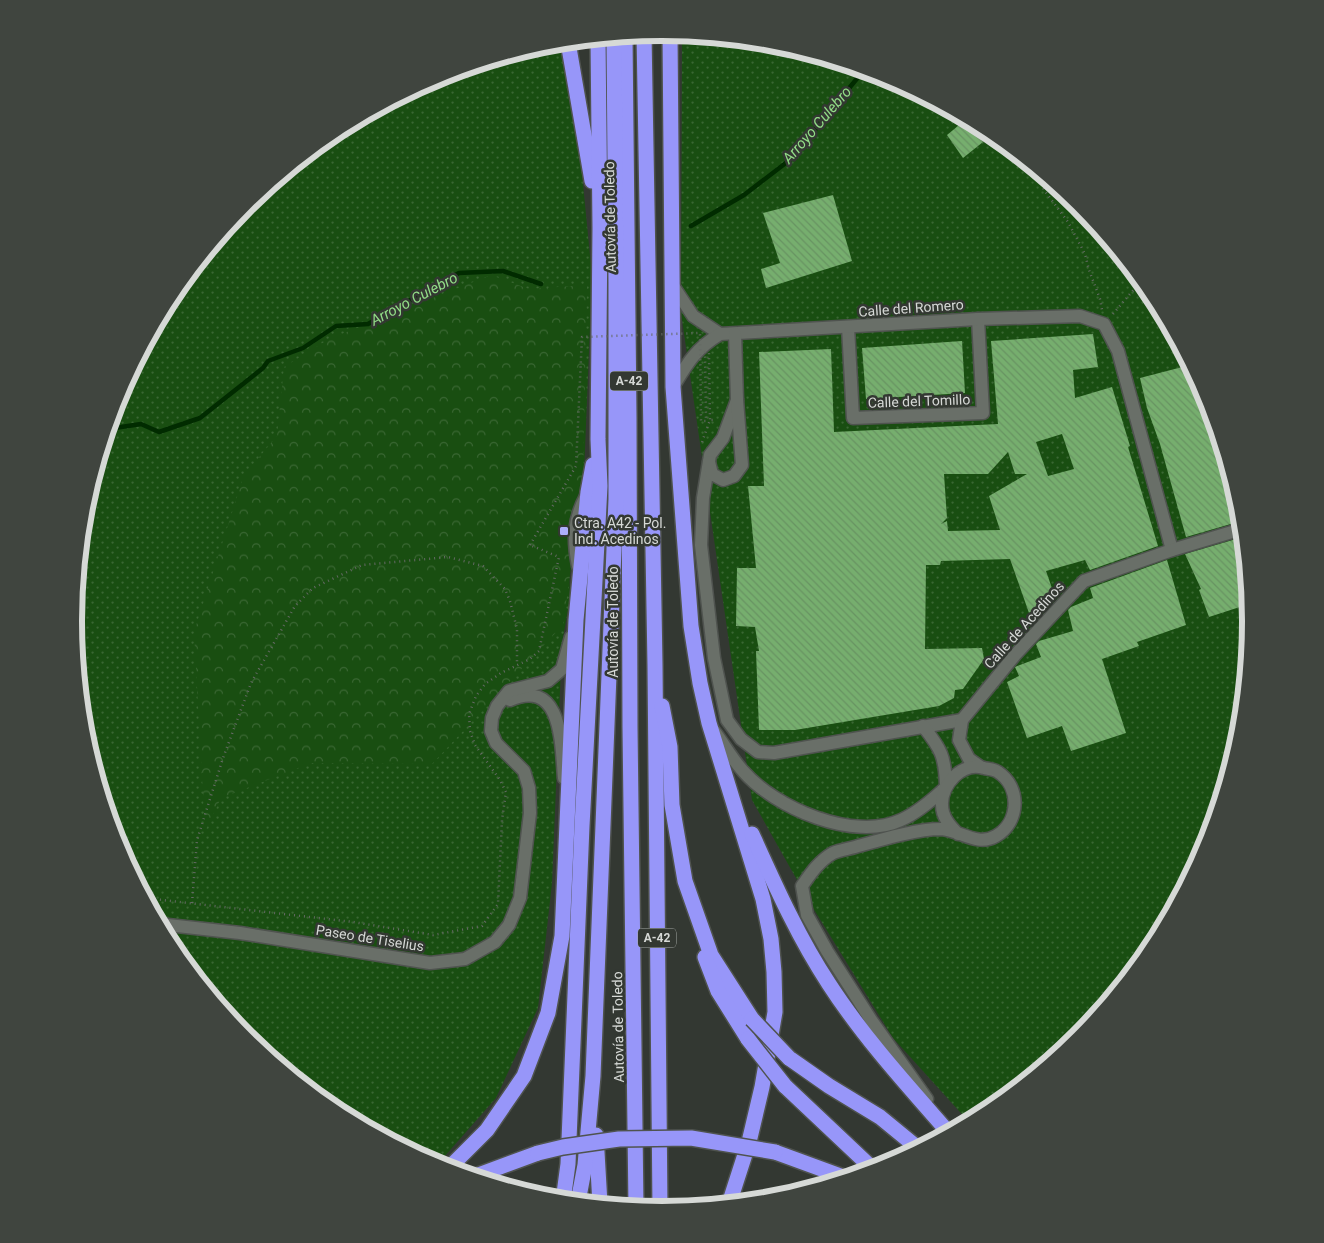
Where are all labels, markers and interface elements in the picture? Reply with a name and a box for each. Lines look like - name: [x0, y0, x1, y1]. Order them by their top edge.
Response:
- water label: Arroyo Culebro: [778, 83, 855, 168]
- street label: Autovía de Toledo: [601, 161, 619, 273]
- water label: Arroyo Culebro: [366, 268, 461, 330]
- street label: Calle del Romero: [858, 296, 964, 320]
- road number: A-42: [610, 372, 648, 391]
- street label: Calle del Tomillo: [868, 391, 971, 411]
- place label: Ctra. A42 - Pol. Ind. Acedinos: [574, 515, 666, 547]
- marker: Ctra. A42 - Pol. Ind. Acedinos: [558, 525, 570, 537]
- street label: Autovía de Toledo: [605, 566, 621, 678]
- street label: Calle de Acedinos: [981, 578, 1067, 672]
- street label: Paseo de Tiselius: [315, 922, 425, 954]
- road number: A-42: [638, 928, 676, 948]
- street label: Autovía de Toledo: [609, 971, 627, 1083]

